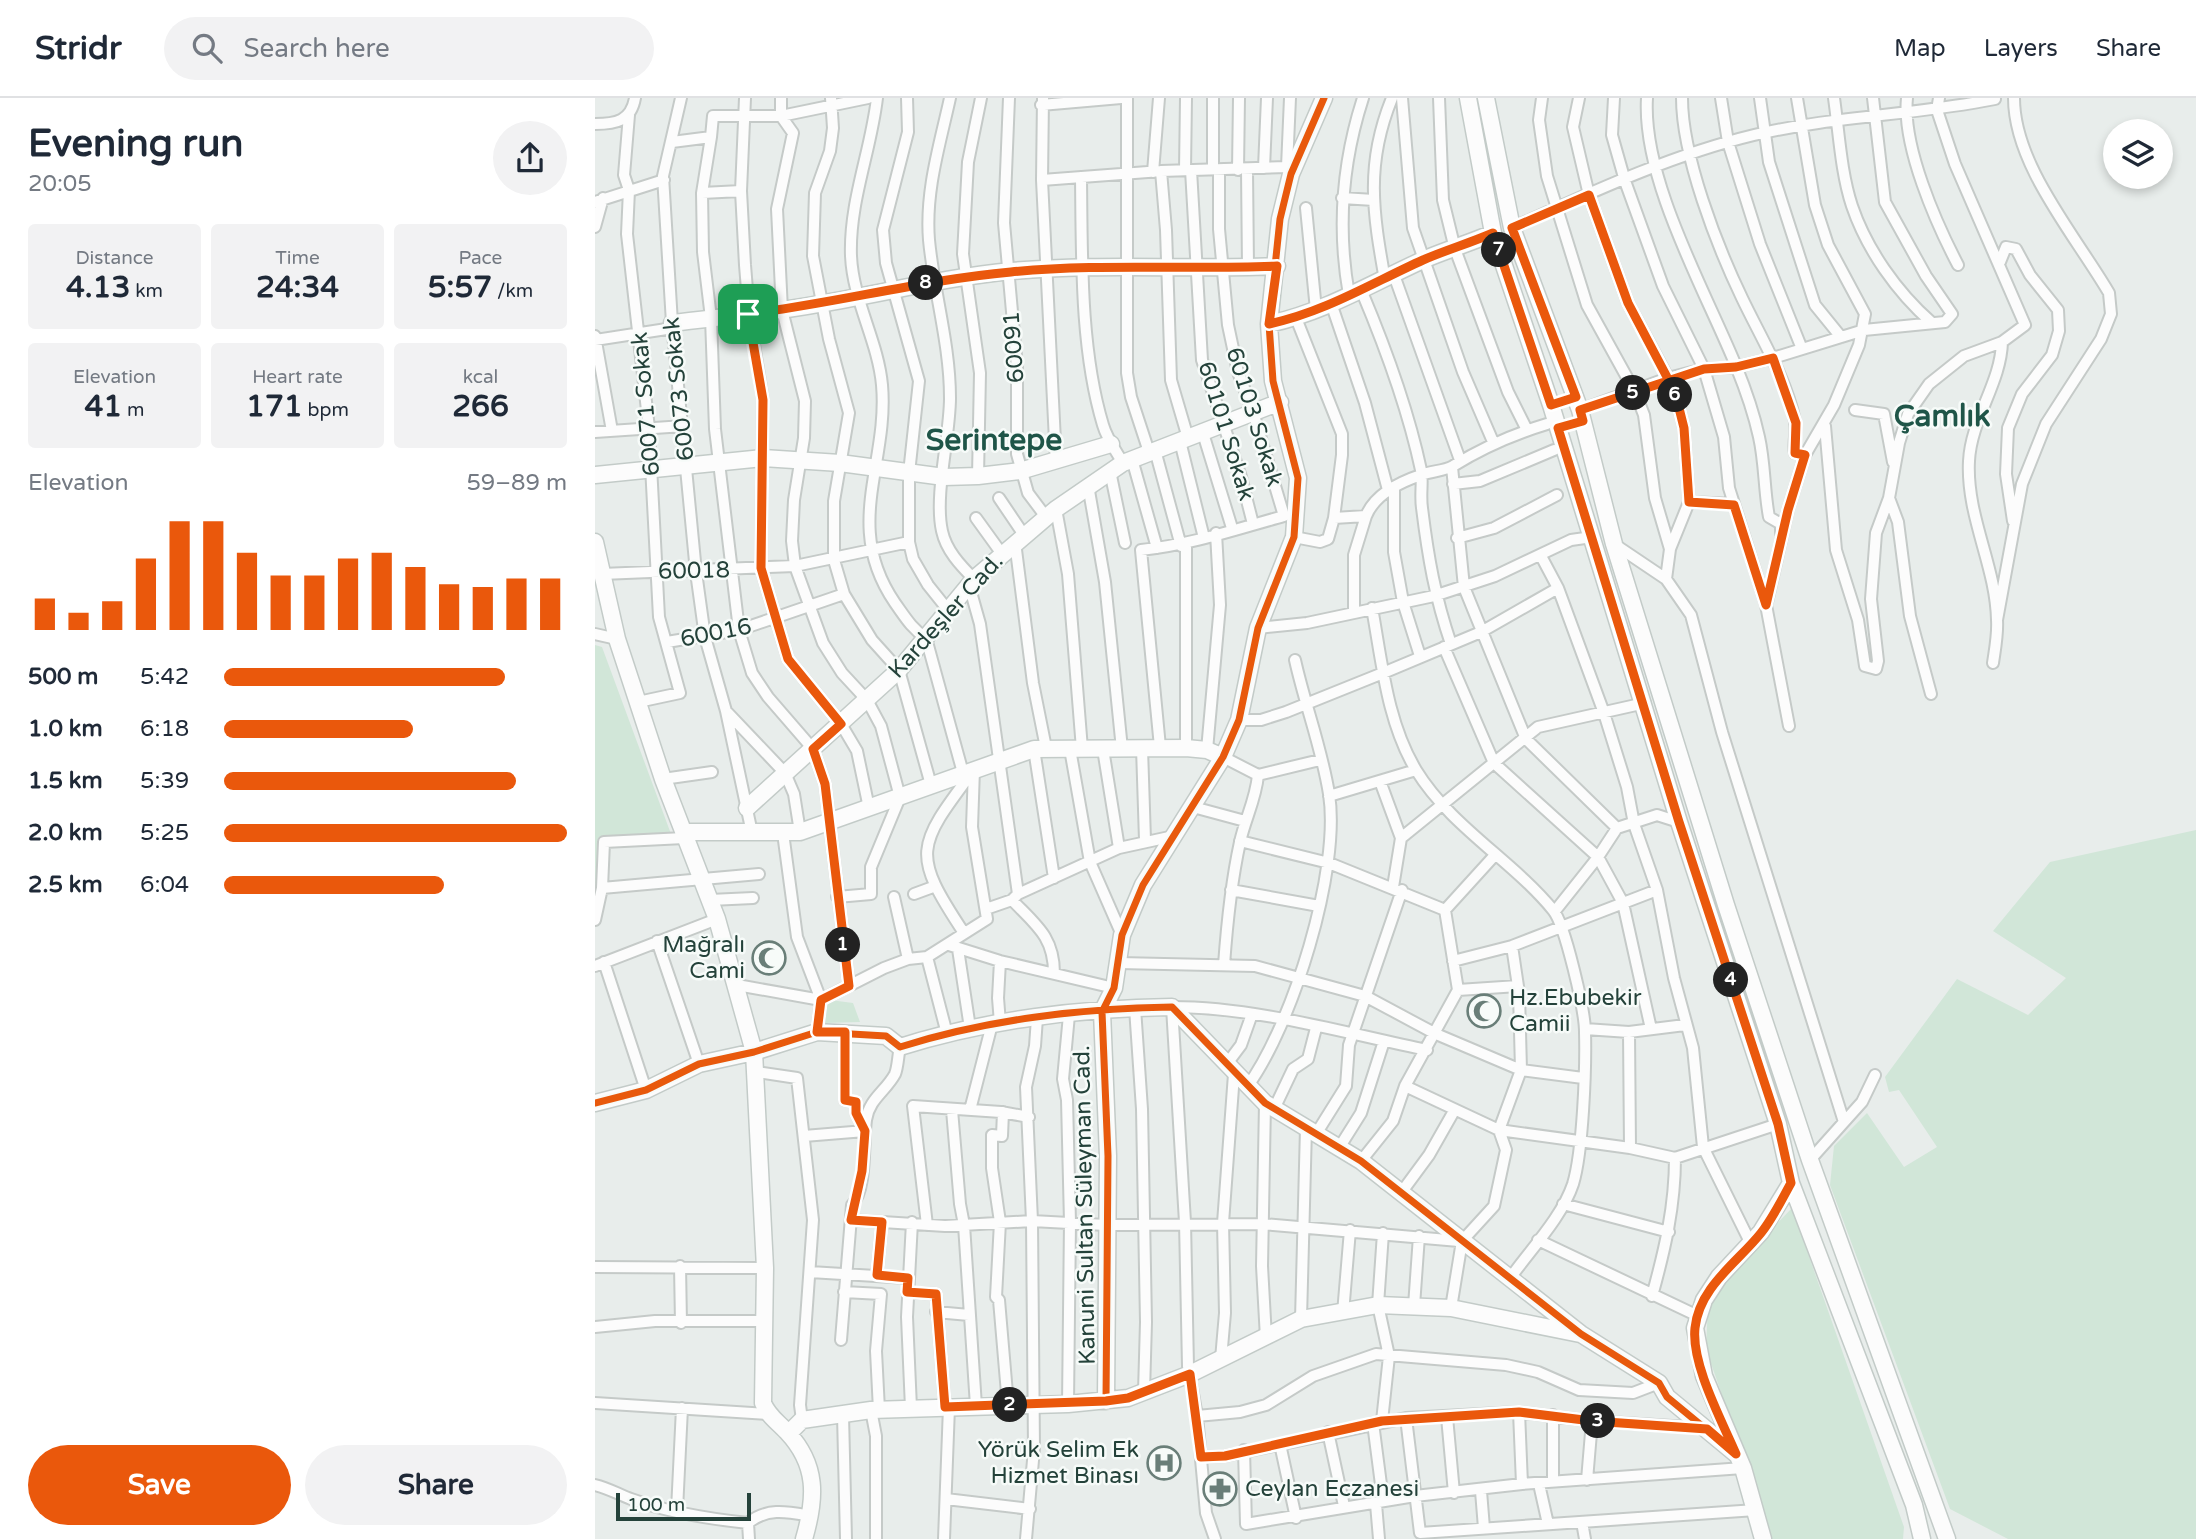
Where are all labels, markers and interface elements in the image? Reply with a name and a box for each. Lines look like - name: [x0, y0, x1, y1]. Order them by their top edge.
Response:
- search box: [164, 17, 654, 80]
- text: Stridr: [35, 29, 122, 68]
- icon: search: [188, 29, 226, 67]
- text: Search here: [244, 33, 390, 64]
- text: Map: [1894, 34, 1946, 63]
- text: Layers: [1984, 34, 2058, 63]
- text: Share: [2096, 34, 2161, 63]
- map controls: [2103, 119, 2173, 189]
- button: layers: [2103, 119, 2173, 189]
- text: Evening run: [28, 121, 243, 167]
- button: share: [493, 121, 567, 195]
- text: 20:05: [28, 170, 92, 198]
- pin: 7: [1481, 232, 1517, 268]
- text: 7: [1493, 238, 1504, 260]
- text: Distance: [75, 247, 154, 269]
- text: Time: [275, 247, 320, 269]
- text: Pace: [459, 247, 502, 269]
- pin: 8: [909, 266, 943, 300]
- text: 4.13: [66, 269, 130, 306]
- text: 24:34: [256, 269, 339, 306]
- text: 5:57: [428, 269, 492, 306]
- text: 8: [920, 271, 931, 293]
- text: km: [130, 280, 163, 302]
- text: /km: [492, 280, 533, 302]
- pin: [718, 284, 778, 344]
- icon: arrive: [729, 295, 767, 333]
- street label: 60091: [998, 310, 1030, 384]
- street label: 60073 Sokak: [658, 316, 700, 462]
- street label: 60071 Sokak: [626, 331, 666, 477]
- street label: 60103 Sokak: [1220, 344, 1288, 490]
- street label: 60101 Sokak: [1192, 358, 1260, 504]
- text: Elevation: [73, 366, 156, 388]
- text: Heart rate: [252, 366, 343, 388]
- text: kcal: [463, 366, 498, 388]
- pin: 5: [1615, 376, 1651, 410]
- pin: 6: [1657, 378, 1693, 412]
- text: 5: [1627, 381, 1638, 403]
- text: 6: [1669, 383, 1680, 405]
- text: 41: [84, 388, 122, 425]
- text: 171: [246, 388, 303, 425]
- text: 266: [452, 388, 509, 425]
- district label: Çamlık: [1894, 398, 1990, 435]
- text: m: [122, 399, 145, 421]
- text: bpm: [303, 399, 349, 421]
- district label: Serintepe: [926, 422, 1062, 459]
- text: Elevation: [28, 469, 129, 497]
- text: 59–89 m: [466, 469, 567, 497]
- street label: Kardeşler Cad.: [883, 548, 1009, 684]
- street label: 60018: [658, 556, 730, 586]
- street label: 60016: [678, 612, 754, 654]
- text: 500 m: [28, 663, 98, 691]
- text: 5:42: [140, 663, 189, 691]
- text: 1.0 km: [28, 715, 103, 743]
- text: 6:18: [140, 715, 189, 743]
- text: 1.5 km: [28, 767, 103, 795]
- text: 5:39: [140, 767, 189, 795]
- text: 2.0 km: [28, 819, 103, 847]
- text: 5:25: [140, 819, 189, 847]
- text: 2.5 km: [28, 871, 103, 899]
- text: 6:04: [140, 871, 189, 899]
- pin: 1: [825, 928, 861, 962]
- place label: Mağralı Cami: [662, 931, 745, 985]
- text: 1: [837, 933, 848, 955]
- mosque icon: Mağralı Cami: [750, 939, 788, 977]
- pin: 4: [1713, 962, 1749, 998]
- text: 4: [1725, 968, 1736, 990]
- place label: Hz.Ebubekir Camii: [1509, 984, 1642, 1038]
- mosque icon: Hz.Ebubekir Camii: [1465, 992, 1503, 1030]
- street label: Kanuni Sultan Süleyman Cad.: [1068, 1045, 1102, 1365]
- pin: 2: [993, 1388, 1027, 1422]
- text: 2: [1004, 1393, 1015, 1415]
- pin: 3: [1581, 1404, 1615, 1438]
- text: 3: [1592, 1409, 1603, 1431]
- place label: Yörük Selim Ek Hizmet Binası: [978, 1436, 1139, 1490]
- hospital icon: Yörük Selim Ek Hizmet Binası: [1145, 1444, 1183, 1482]
- button: Save: [28, 1445, 291, 1525]
- button: Share: [305, 1445, 567, 1525]
- pharmacy icon: Ceylan Eczanesi: [1201, 1470, 1239, 1508]
- place label: Ceylan Eczanesi: [1245, 1475, 1419, 1503]
- scale bar: [616, 1490, 751, 1522]
- text: 100 m: [627, 1494, 685, 1516]

